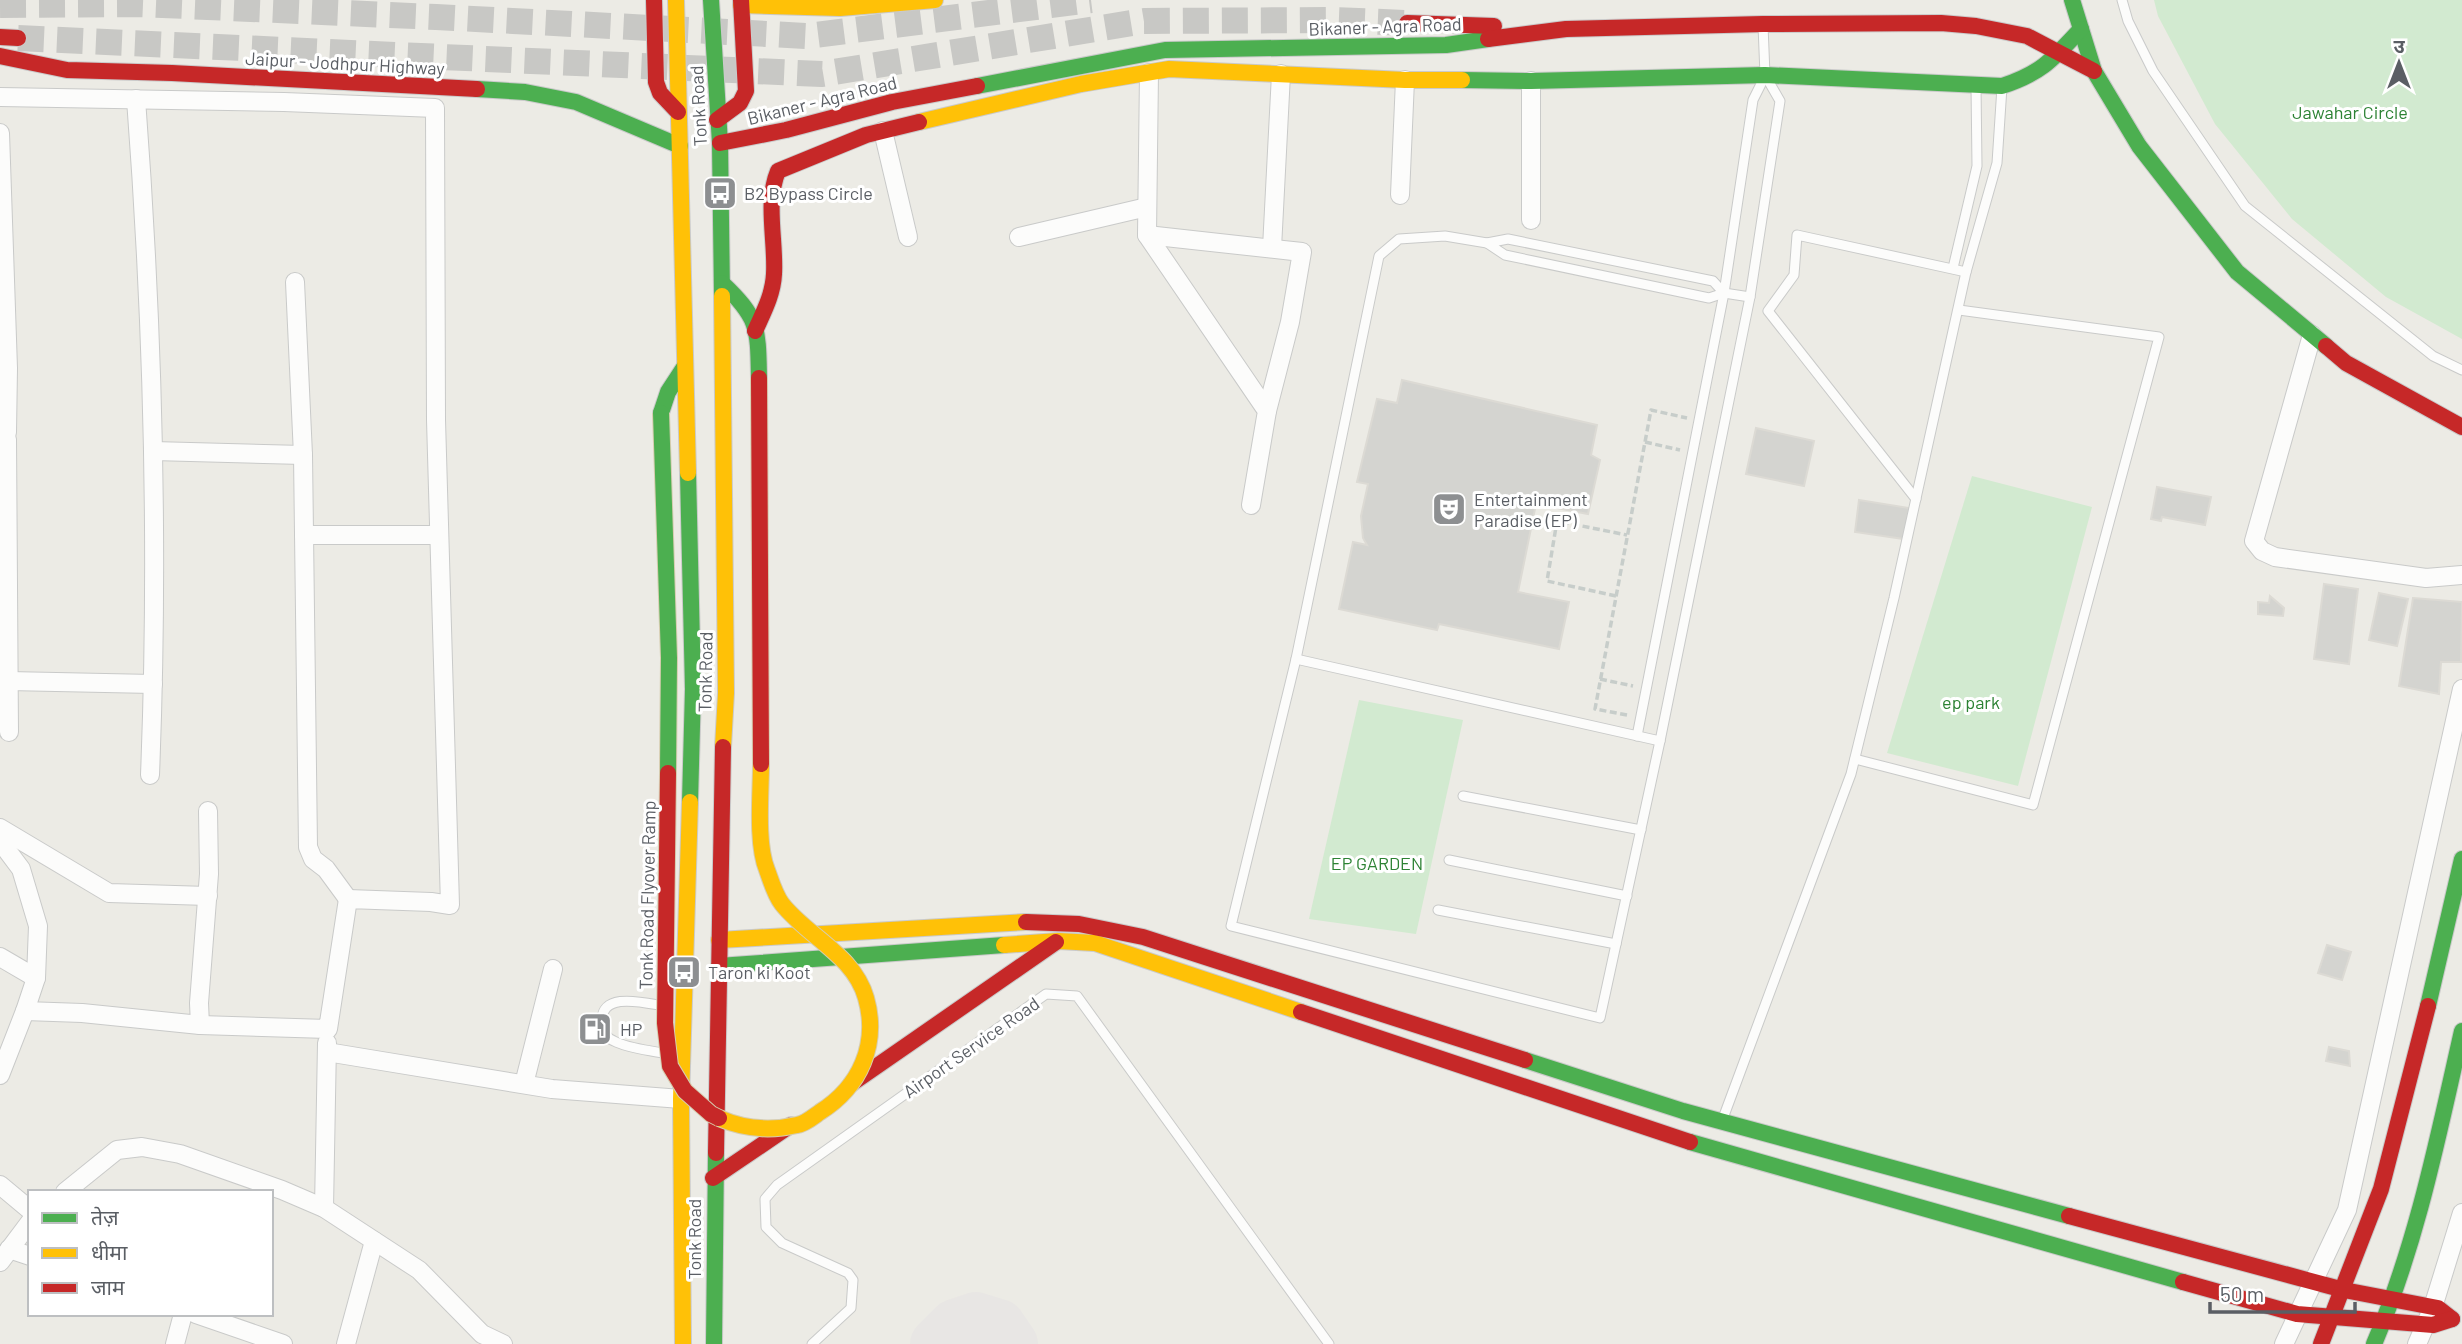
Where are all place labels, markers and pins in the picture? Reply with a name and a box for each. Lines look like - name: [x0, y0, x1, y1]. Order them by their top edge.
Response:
- bus stop icon: B2 Bypass Circle: [701, 174, 739, 212]
- place label: B2 Bypass Circle: [744, 182, 873, 204]
- place label: Entertainment Paradise (EP): [1474, 488, 1588, 531]
- theatre icon: Entertainment Paradise (EP): [1430, 490, 1468, 528]
- bus stop icon: Taron ki Koot: [665, 953, 703, 991]
- place label: Taron ki Koot: [708, 961, 811, 983]
- fuel station icon: HP: [576, 1010, 614, 1048]
- place label: HP: [620, 1018, 642, 1040]

